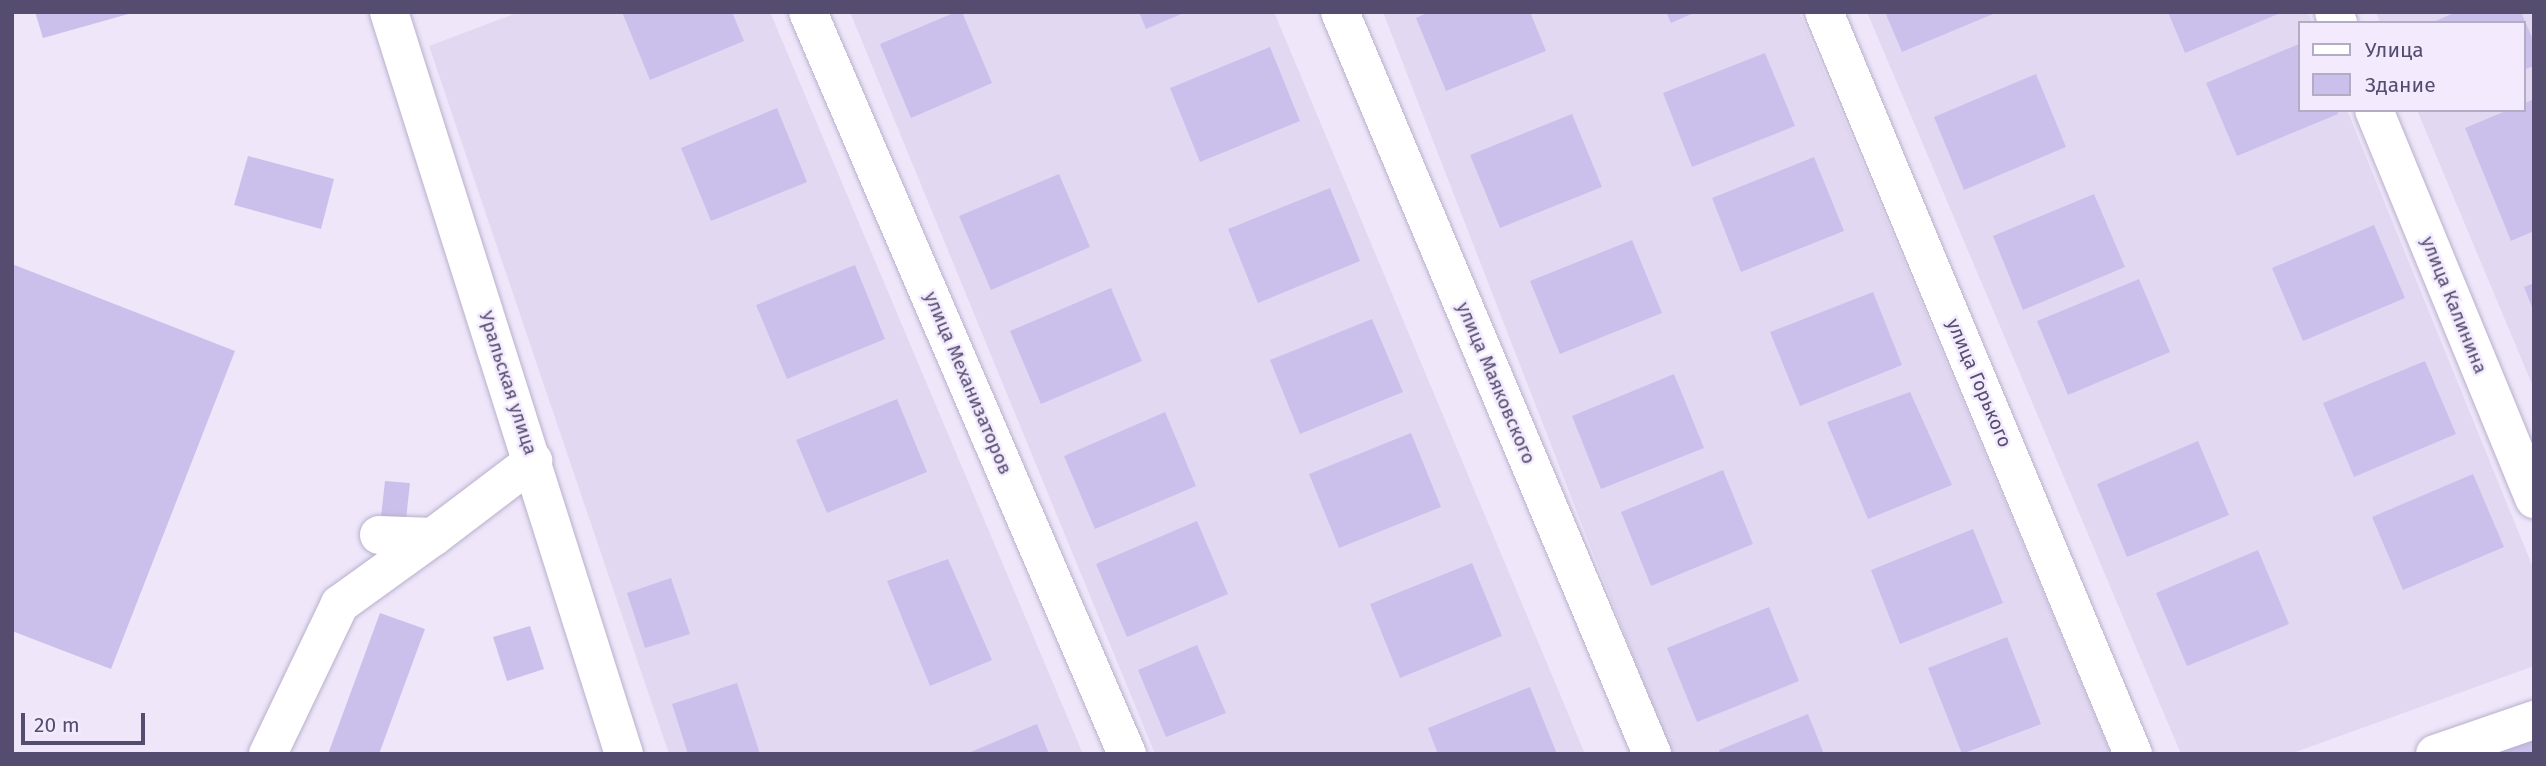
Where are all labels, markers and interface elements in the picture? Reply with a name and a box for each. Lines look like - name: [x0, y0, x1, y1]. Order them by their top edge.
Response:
- legend: [2298, 21, 2525, 112]
- text: Улица: [2365, 37, 2424, 63]
- text: Здание: [2365, 72, 2436, 98]
- street label: улица Калинина: [2416, 233, 2492, 377]
- street label: улица Механизаторов: [919, 288, 1017, 478]
- street label: улица Маяковского: [1452, 299, 1540, 467]
- street label: Уральская улица: [474, 308, 542, 458]
- street label: улица Горького: [1942, 315, 2016, 451]
- scale bar: [24, 700, 149, 744]
- text: 20 m: [34, 712, 80, 738]

